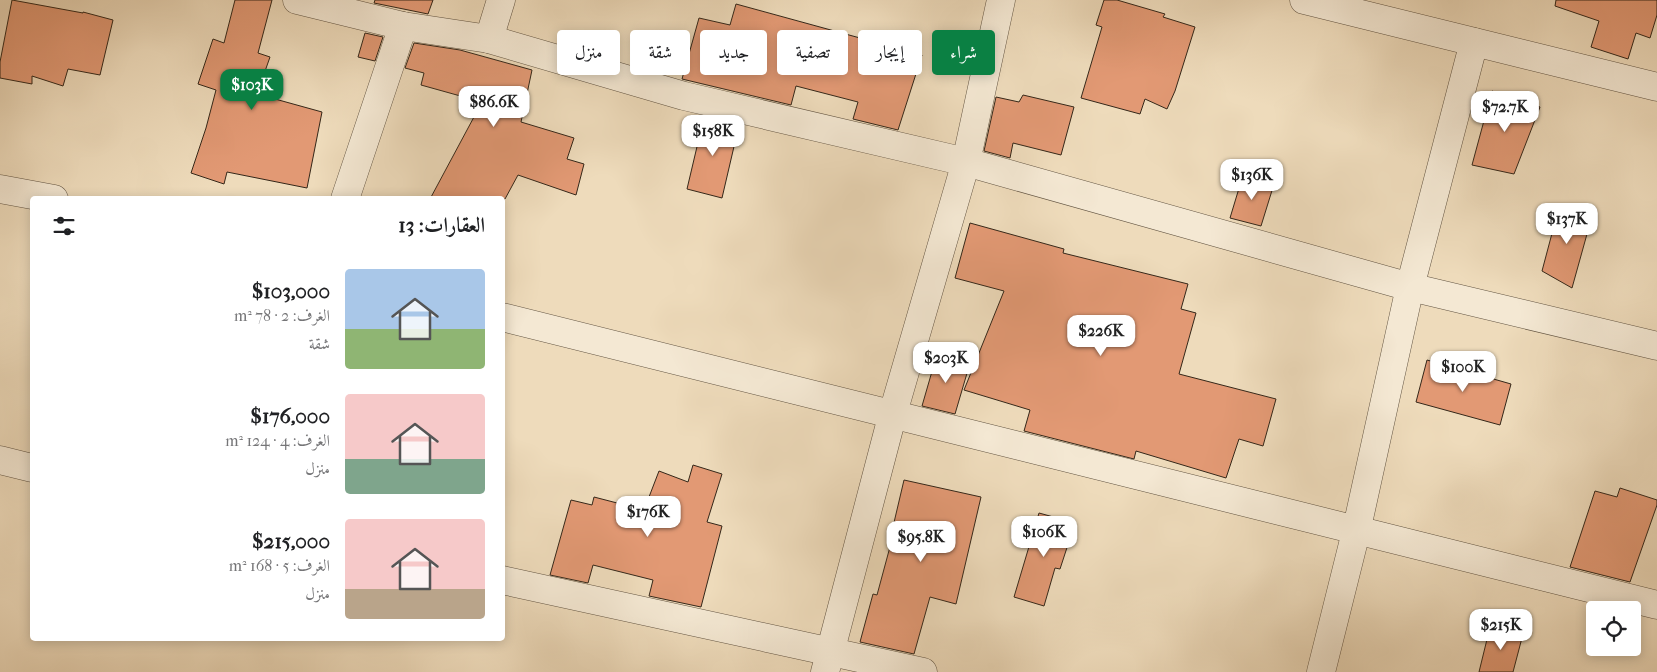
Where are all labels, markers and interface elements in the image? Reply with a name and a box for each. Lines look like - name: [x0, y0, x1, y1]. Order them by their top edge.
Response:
- chip: منزل: [557, 30, 620, 75]
- chip: شقة: [630, 30, 690, 75]
- chip: جديد: [700, 30, 767, 75]
- chip: تصفية: [777, 30, 848, 75]
- chip: إيجار: [858, 30, 922, 75]
- chip: شراء: [932, 30, 995, 75]
- pin: $103K: [217, 68, 287, 111]
- text: $103K: [231, 75, 273, 94]
- pin: $86.6K: [453, 86, 535, 128]
- pin: $72.7K: [1464, 90, 1546, 133]
- text: $86.6K: [470, 92, 518, 111]
- text: $72.7K: [1482, 97, 1528, 116]
- pin: $158K: [678, 114, 748, 157]
- text: $158K: [692, 121, 734, 140]
- pin: $136K: [1217, 158, 1287, 201]
- text: $136K: [1231, 165, 1273, 184]
- pin: $137K: [1532, 202, 1602, 245]
- text: $137K: [1547, 209, 1587, 228]
- icon: filters: [50, 212, 78, 240]
- text: العقارات: 13: [398, 213, 485, 237]
- text: $103,000: [252, 279, 330, 303]
- icon: home: [385, 289, 445, 349]
- text: الغرف: 2 · 78 m²: [234, 306, 330, 325]
- pin: $226K: [1066, 314, 1136, 357]
- text: $226K: [1078, 321, 1124, 340]
- text: شقة: [309, 334, 330, 353]
- pin: $203K: [911, 342, 981, 384]
- text: $203K: [924, 348, 968, 367]
- pin: $100K: [1428, 350, 1498, 393]
- text: $100K: [1441, 357, 1485, 376]
- text: $176,000: [250, 404, 330, 428]
- icon: home: [385, 414, 445, 474]
- text: الغرف: 4 · 124 m²: [225, 431, 330, 450]
- text: منزل: [305, 459, 330, 478]
- pin: $176K: [613, 496, 683, 538]
- text: $176K: [627, 502, 669, 521]
- pin: $106K: [1009, 516, 1079, 558]
- pin: $95.8K: [880, 520, 962, 563]
- text: $106K: [1022, 522, 1066, 541]
- text: $95.8K: [898, 527, 944, 546]
- text: $215,000: [252, 529, 330, 553]
- icon: home: [385, 539, 445, 599]
- text: الغرف: 5 · 168 m²: [229, 556, 330, 575]
- text: منزل: [305, 584, 330, 603]
- map controls: [1586, 601, 1641, 656]
- button: locate: [1586, 601, 1641, 656]
- pin: $215K: [1466, 608, 1536, 651]
- text: $215K: [1480, 615, 1522, 634]

